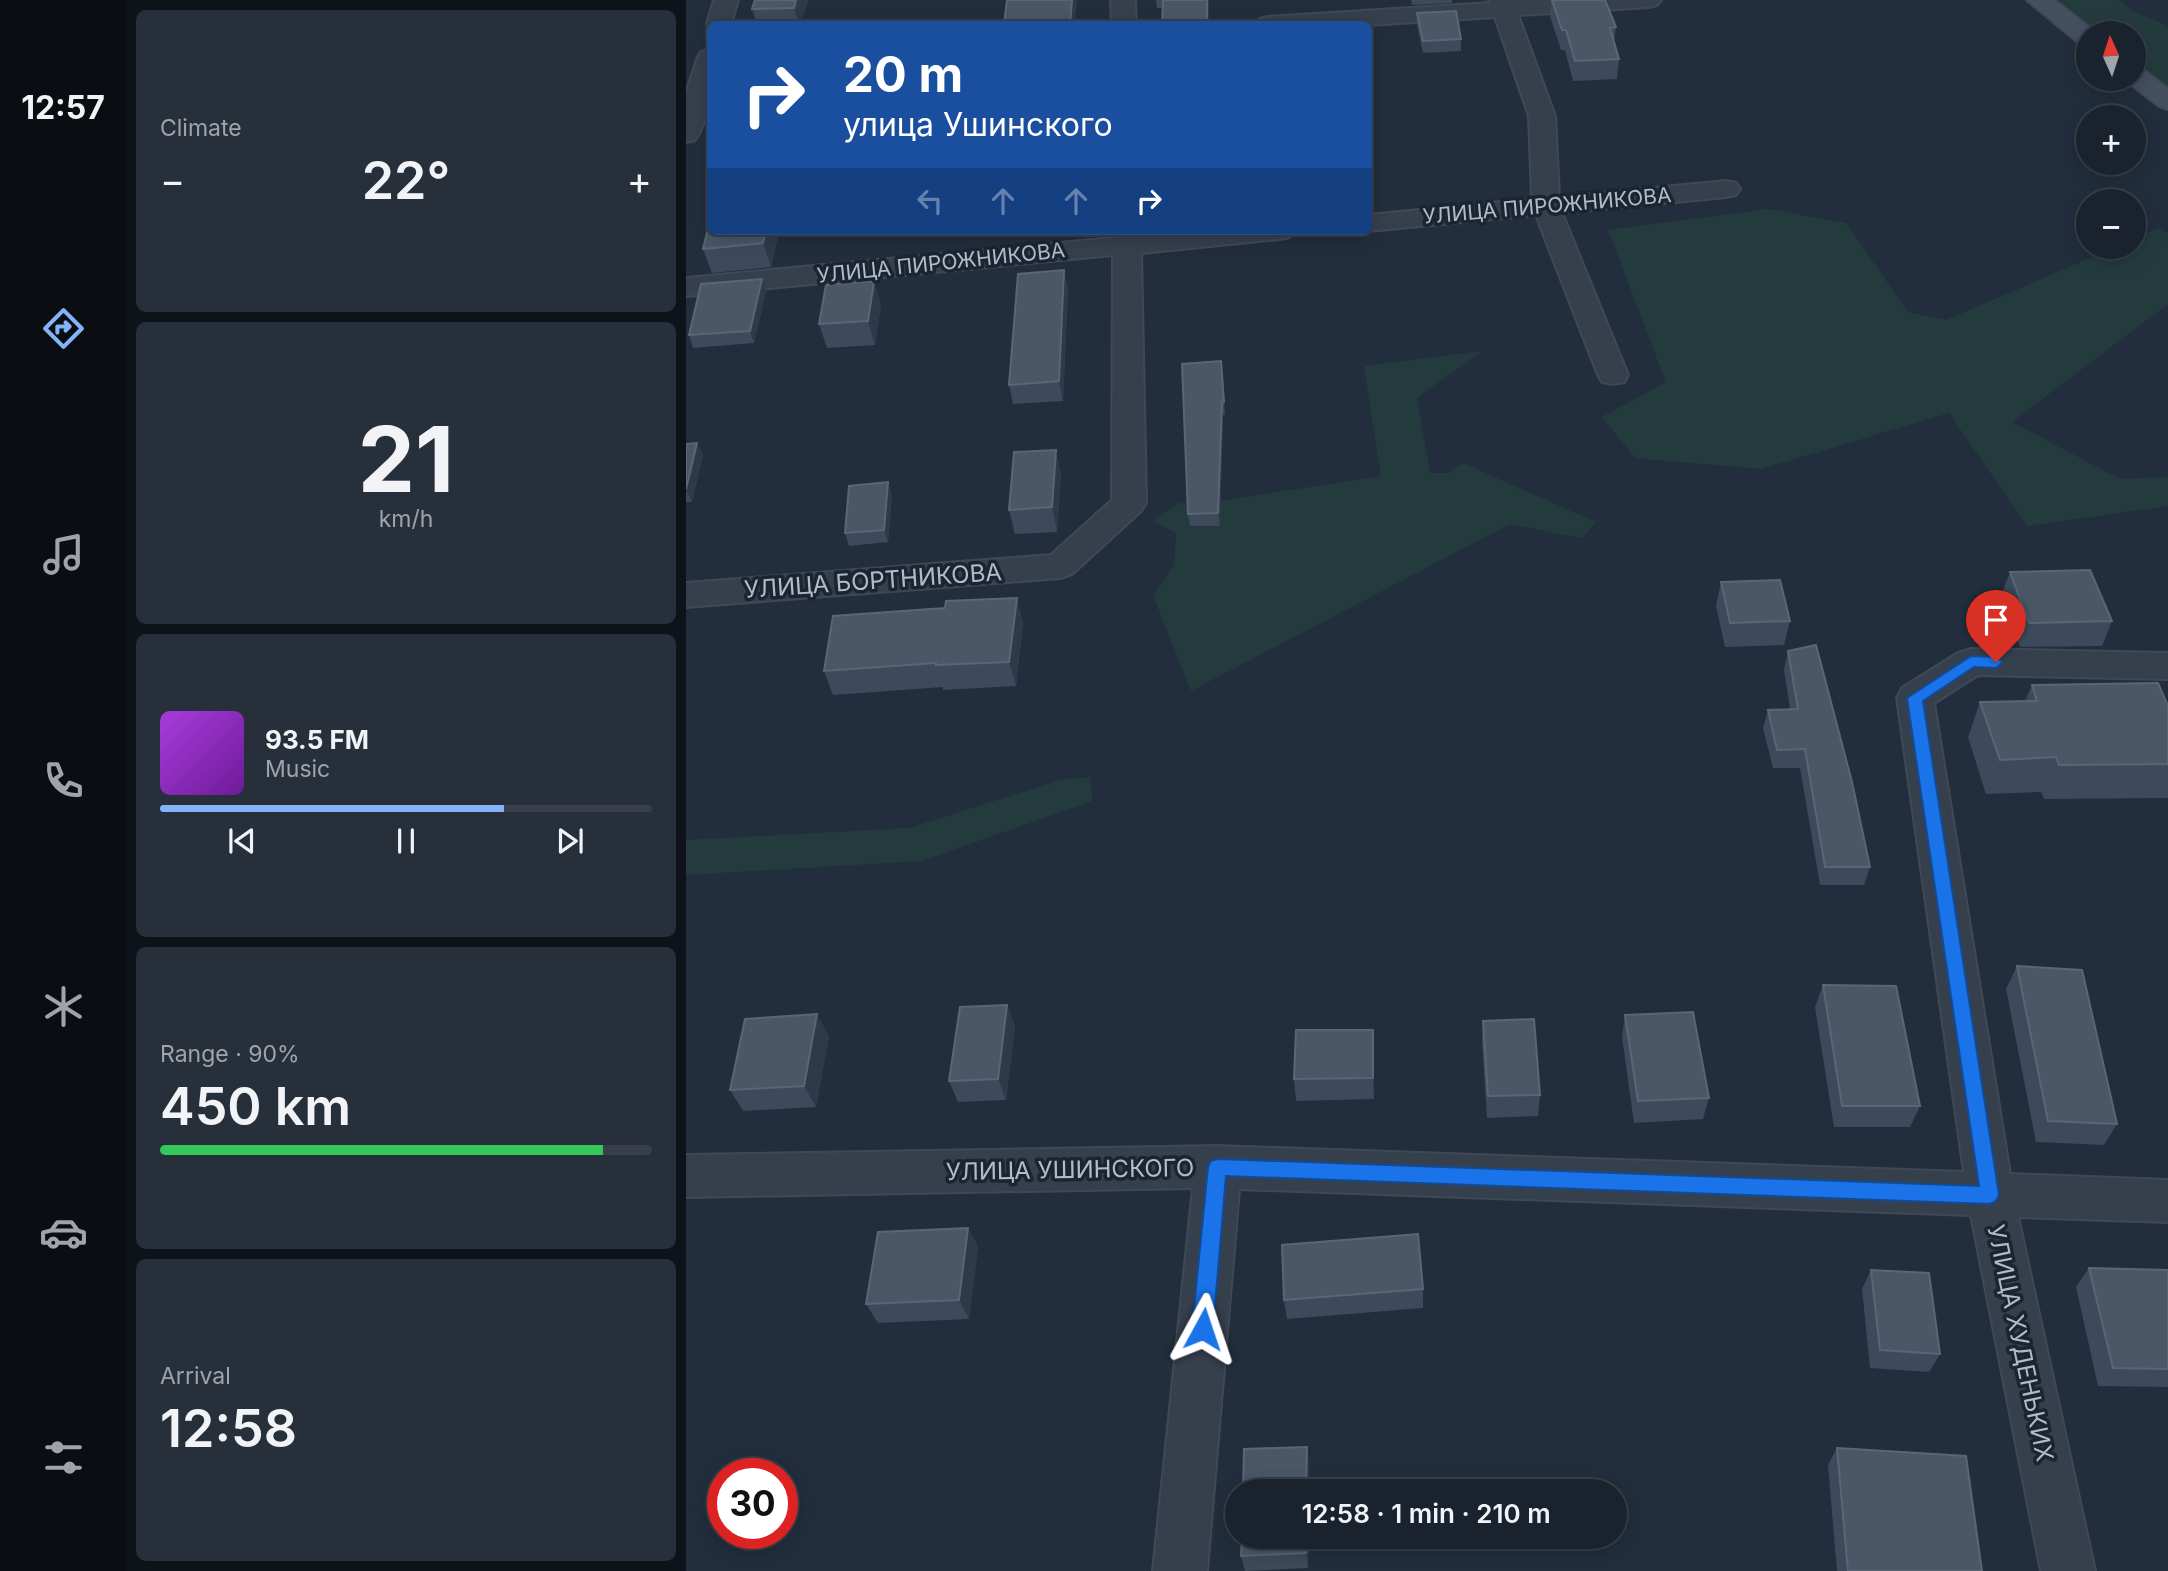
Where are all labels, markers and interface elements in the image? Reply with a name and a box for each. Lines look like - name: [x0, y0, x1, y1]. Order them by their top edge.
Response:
- north arrow: [2076, 21, 2146, 91]
- map controls: [2076, 21, 2146, 259]
- text: 20 m: [843, 45, 963, 104]
- icon: right: [728, 49, 819, 140]
- text: 12:57: [21, 88, 105, 127]
- text: улица Ушинского: [843, 105, 1113, 144]
- button: +: [2076, 105, 2146, 175]
- text: Climate: [160, 114, 242, 142]
- text: 22°: [362, 149, 450, 212]
- text: −: [160, 157, 185, 203]
- text: +: [627, 157, 652, 203]
- icon: left: [911, 182, 949, 220]
- icon: ahead: [984, 182, 1022, 220]
- icon: ahead: [1057, 182, 1095, 220]
- icon: right: [1130, 182, 1168, 220]
- street label: УЛИЦА ПИРОЖНИКОВА: [1422, 182, 1672, 229]
- button: −: [2076, 189, 2146, 259]
- street label: УЛИЦА ПИРОЖНИКОВА: [816, 237, 1066, 288]
- icon: directions: [39, 304, 88, 353]
- text: 21: [358, 404, 454, 514]
- text: km/h: [379, 505, 433, 533]
- icon: music: [39, 530, 88, 579]
- street label: УЛИЦА БОРТНИКОВА: [743, 557, 1003, 604]
- pin: [1966, 590, 2026, 662]
- icon: arrive: [1977, 601, 2015, 639]
- text: 93.5 FM: [265, 724, 369, 755]
- text: Music: [265, 755, 330, 783]
- icon: phone: [39, 756, 88, 805]
- icon: previous: [223, 822, 261, 860]
- icon: pause: [387, 822, 425, 860]
- icon: next: [551, 822, 589, 860]
- icon: climate: [39, 982, 88, 1031]
- text: Range · 90%: [160, 1040, 300, 1068]
- text: 450 km: [160, 1075, 351, 1138]
- street label: УЛИЦА УШИНСКОГО: [946, 1153, 1194, 1186]
- icon: car: [39, 1208, 88, 1257]
- street label: УЛИЦА ХУДЕНЬКИХ: [1981, 1222, 2060, 1464]
- position arrow: [1166, 1292, 1240, 1366]
- text: Arrival: [160, 1362, 231, 1390]
- text: 12:58: [160, 1397, 297, 1460]
- icon: filters: [39, 1433, 88, 1482]
- speed limit sign: 30: [707, 1458, 798, 1549]
- text: 12:58 · 1 min · 210 m: [1301, 1498, 1551, 1529]

